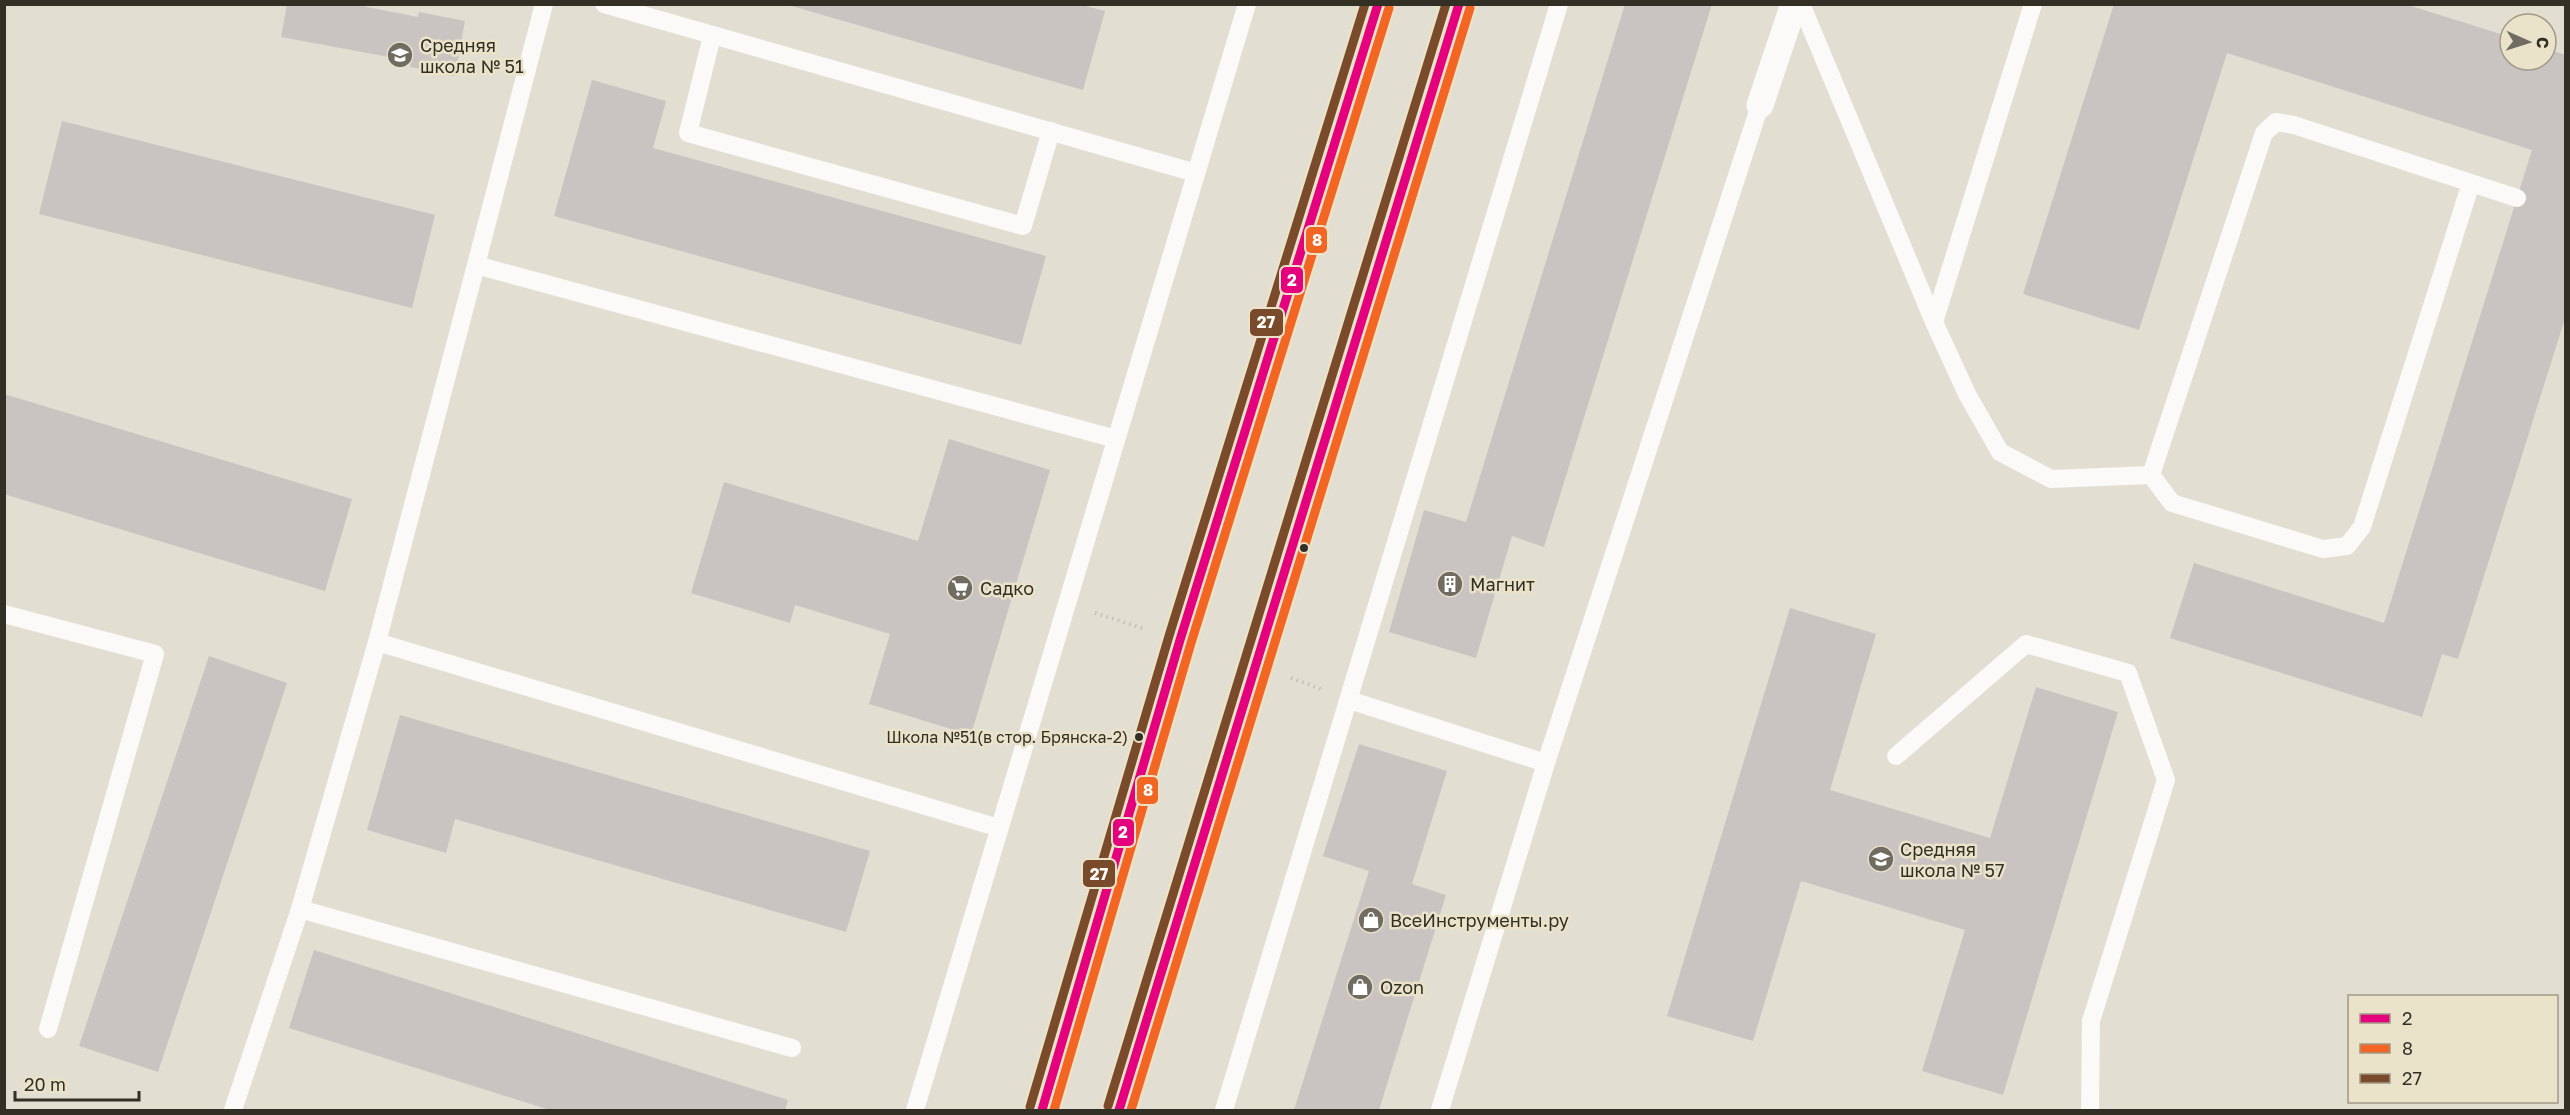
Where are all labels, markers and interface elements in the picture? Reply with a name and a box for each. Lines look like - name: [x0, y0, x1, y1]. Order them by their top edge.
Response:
- north arrow: [2498, 12, 2558, 72]
- place label: Средняя школа № 51: [420, 34, 524, 77]
- text: С: [2533, 37, 2553, 49]
- school or university icon: Средняя школа № 51: [385, 40, 415, 70]
- line badge: 8: [1305, 226, 1328, 254]
- text: 8: [1312, 230, 1322, 250]
- line badge: 2: [1280, 266, 1304, 294]
- text: 2: [1287, 270, 1297, 290]
- line badge: 27: [1249, 308, 1284, 337]
- text: 27: [1257, 312, 1276, 332]
- unlabelled marker: [1298, 542, 1310, 554]
- building icon: Магнит: [1435, 569, 1465, 599]
- supermarket icon: Садко: [945, 573, 975, 603]
- place label: Магнит: [1470, 573, 1535, 595]
- place label: Садко: [980, 577, 1034, 599]
- place label: Школа №51(в стор. Брянска-2): [886, 727, 1128, 747]
- marker: Школа №51(в стор. Брянска-2): [1133, 731, 1145, 743]
- line badge: 8: [1136, 776, 1159, 805]
- text: 8: [1143, 780, 1153, 800]
- line badge: 2: [1112, 818, 1135, 847]
- text: 2: [1118, 822, 1128, 842]
- place label: Средняя школа № 57: [1900, 838, 2005, 881]
- school or university icon: Средняя школа № 57: [1866, 844, 1896, 874]
- line badge: 27: [1082, 859, 1116, 888]
- text: 27: [1090, 864, 1109, 884]
- shop icon: ВсеИнструменты.ру: [1356, 905, 1386, 935]
- place label: ВсеИнструменты.ру: [1390, 909, 1569, 931]
- shop icon: Ozon: [1345, 972, 1375, 1002]
- place label: Ozon: [1380, 976, 1424, 998]
- legend: [2348, 995, 2558, 1103]
- text: 2: [2402, 1007, 2412, 1029]
- text: 8: [2402, 1037, 2413, 1059]
- scale bar: [15, 1064, 140, 1102]
- text: 27: [2402, 1067, 2422, 1089]
- text: 20 m: [24, 1073, 66, 1095]

